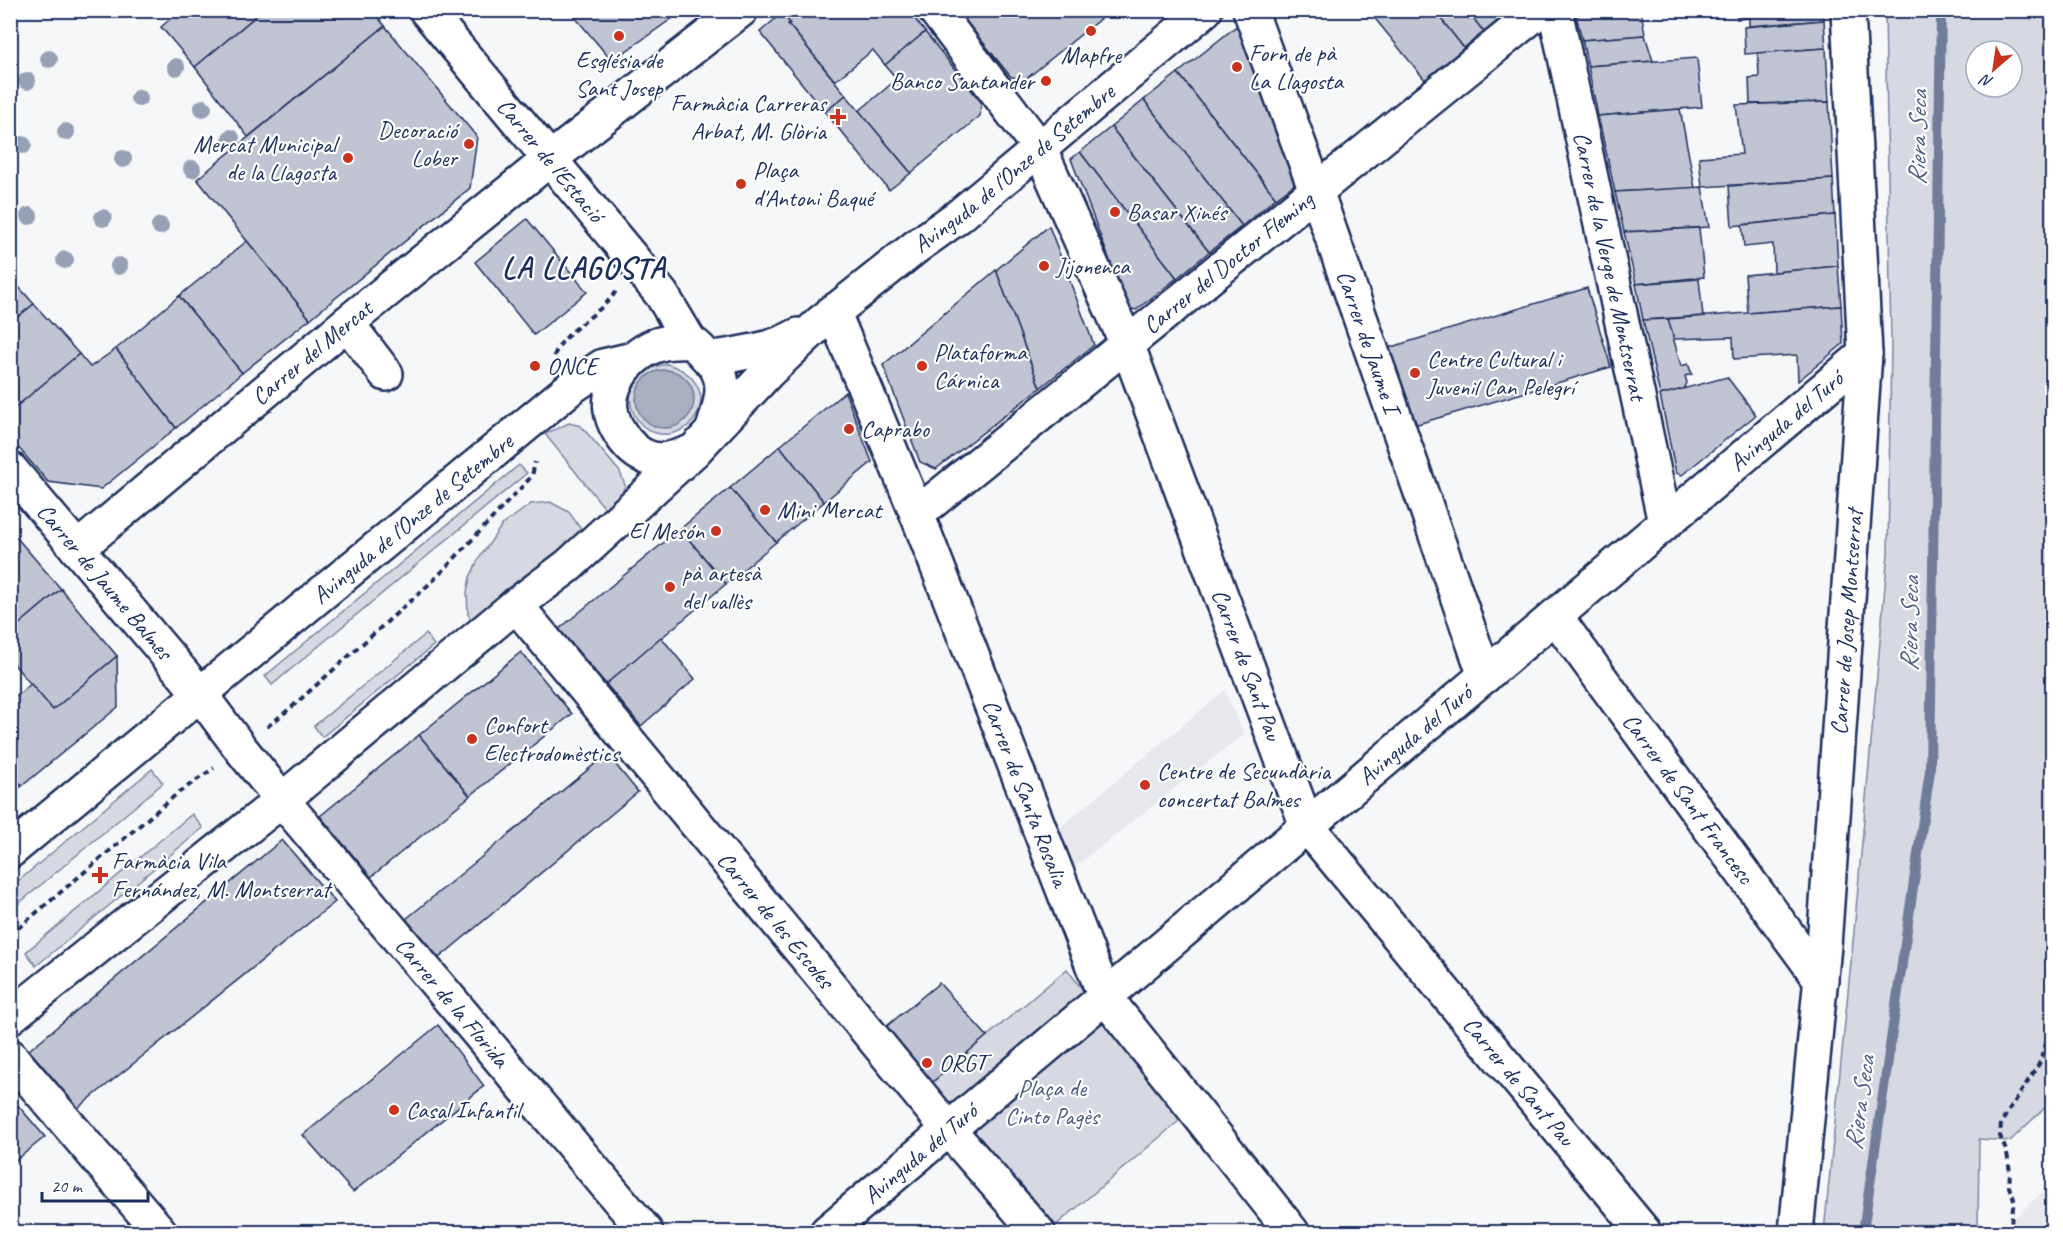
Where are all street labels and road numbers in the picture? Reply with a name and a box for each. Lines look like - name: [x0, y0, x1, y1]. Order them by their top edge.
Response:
- street label: Avinguda de l'Onze de Setembre: [907, 76, 1123, 259]
- street label: Carrer de l'Estació: [490, 92, 613, 231]
- street label: Carrer de la Verge de Montserrat: [1567, 129, 1654, 405]
- street label: Carrer del Doctor Fleming: [1137, 183, 1321, 340]
- street label: Carrer de Jaume I: [1330, 266, 1409, 422]
- street label: Carrer del Mercat: [245, 292, 380, 412]
- street label: Avinguda del Turó: [1723, 362, 1852, 478]
- street label: Avinguda de l'Onze de Setembre: [306, 425, 521, 610]
- street label: Carrer de Jaume Balmes: [30, 497, 181, 667]
- street label: Carrer de Josep Montserrat: [1824, 505, 1869, 736]
- street label: Carrer de Sant Pau: [1205, 585, 1289, 747]
- street label: Avinguda del Turó: [1352, 676, 1481, 792]
- street label: Carrer de Santa Rosalia: [976, 695, 1076, 893]
- street label: Carrer de Sant Francesc: [1616, 707, 1762, 891]
- street label: Carrer de les Escoles: [711, 845, 842, 996]
- street label: Carrer de la Florida: [389, 931, 517, 1075]
- street label: Carrer de Sant Pau: [1456, 1010, 1583, 1154]
- street label: Avinguda del Turó: [857, 1094, 986, 1210]

